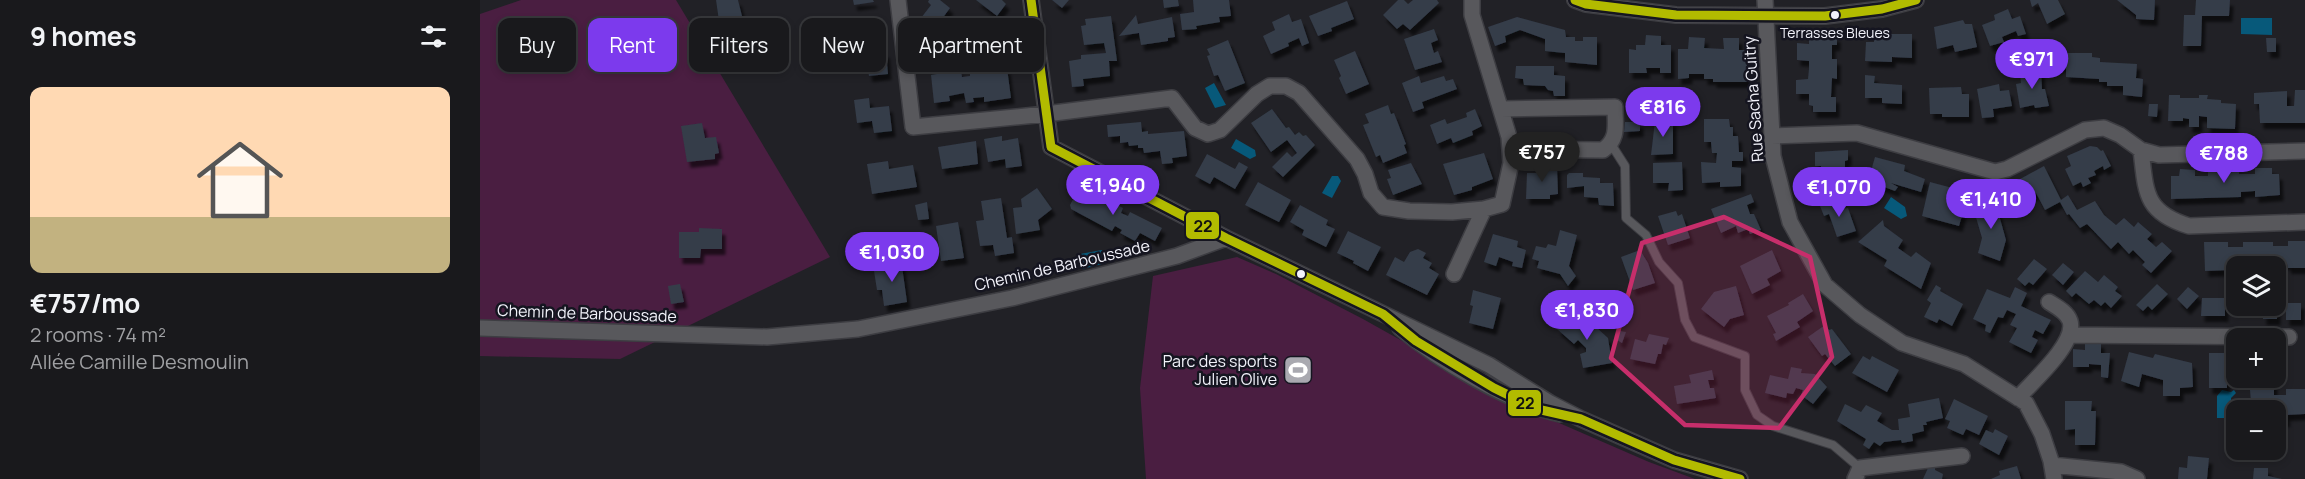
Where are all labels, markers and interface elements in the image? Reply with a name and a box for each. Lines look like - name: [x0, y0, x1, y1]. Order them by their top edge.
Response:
- marker: Terrasses Bleues: [1829, 9, 1841, 21]
- text: 9 homes: [30, 18, 137, 54]
- chip: Buy: [498, 18, 576, 72]
- chip: Rent: [588, 18, 677, 72]
- chip: Filters: [689, 18, 789, 72]
- chip: New: [801, 18, 886, 72]
- chip: Apartment: [898, 18, 1044, 72]
- icon: filters: [417, 20, 450, 53]
- place label: Terrasses Bleues: [1780, 23, 1890, 42]
- street label: Rue Sacha Guitry: [1738, 35, 1768, 163]
- pin: €971: [1996, 39, 2068, 90]
- text: €971: [2009, 45, 2055, 72]
- pin: €816: [1627, 87, 1699, 138]
- text: €816: [1639, 93, 1687, 120]
- icon: home: [186, 126, 294, 234]
- pin: €757: [1506, 132, 1578, 183]
- pin: €788: [2188, 133, 2260, 184]
- text: €757: [1519, 138, 1565, 165]
- text: €788: [2200, 139, 2248, 166]
- pin: €1,940: [1064, 165, 1162, 216]
- pin: €1,070: [1790, 167, 1888, 218]
- text: €1,940: [1080, 171, 1146, 198]
- text: €1,070: [1807, 173, 1871, 200]
- pin: €1,410: [1942, 179, 2040, 230]
- text: €1,410: [1960, 185, 2022, 212]
- line badge: 22: [1185, 211, 1220, 240]
- text: 22: [1193, 215, 1213, 237]
- pin: €1,030: [843, 232, 941, 283]
- street label: Chemin de Barboussade: [972, 234, 1152, 296]
- text: €1,030: [859, 238, 925, 265]
- map controls: [2226, 256, 2286, 460]
- button: layers: [2226, 256, 2286, 316]
- unlabelled marker: [1295, 268, 1307, 280]
- text: €757/mo: [30, 285, 140, 321]
- pin: €1,830: [1538, 290, 1636, 341]
- text: €1,830: [1555, 296, 1619, 323]
- street label: Chemin de Barboussade: [497, 299, 677, 327]
- text: 2 rooms · 74 m²: [30, 321, 166, 348]
- button: +: [2226, 328, 2286, 388]
- text: Allée Camille Desmoulin: [30, 348, 249, 375]
- place label: Parc des sports Julien Olive: [1163, 350, 1277, 390]
- sports icon: Parc des sports Julien Olive: [1282, 354, 1314, 386]
- line badge: 22: [1507, 389, 1542, 417]
- text: 22: [1515, 392, 1535, 414]
- button: −: [2226, 400, 2286, 460]

